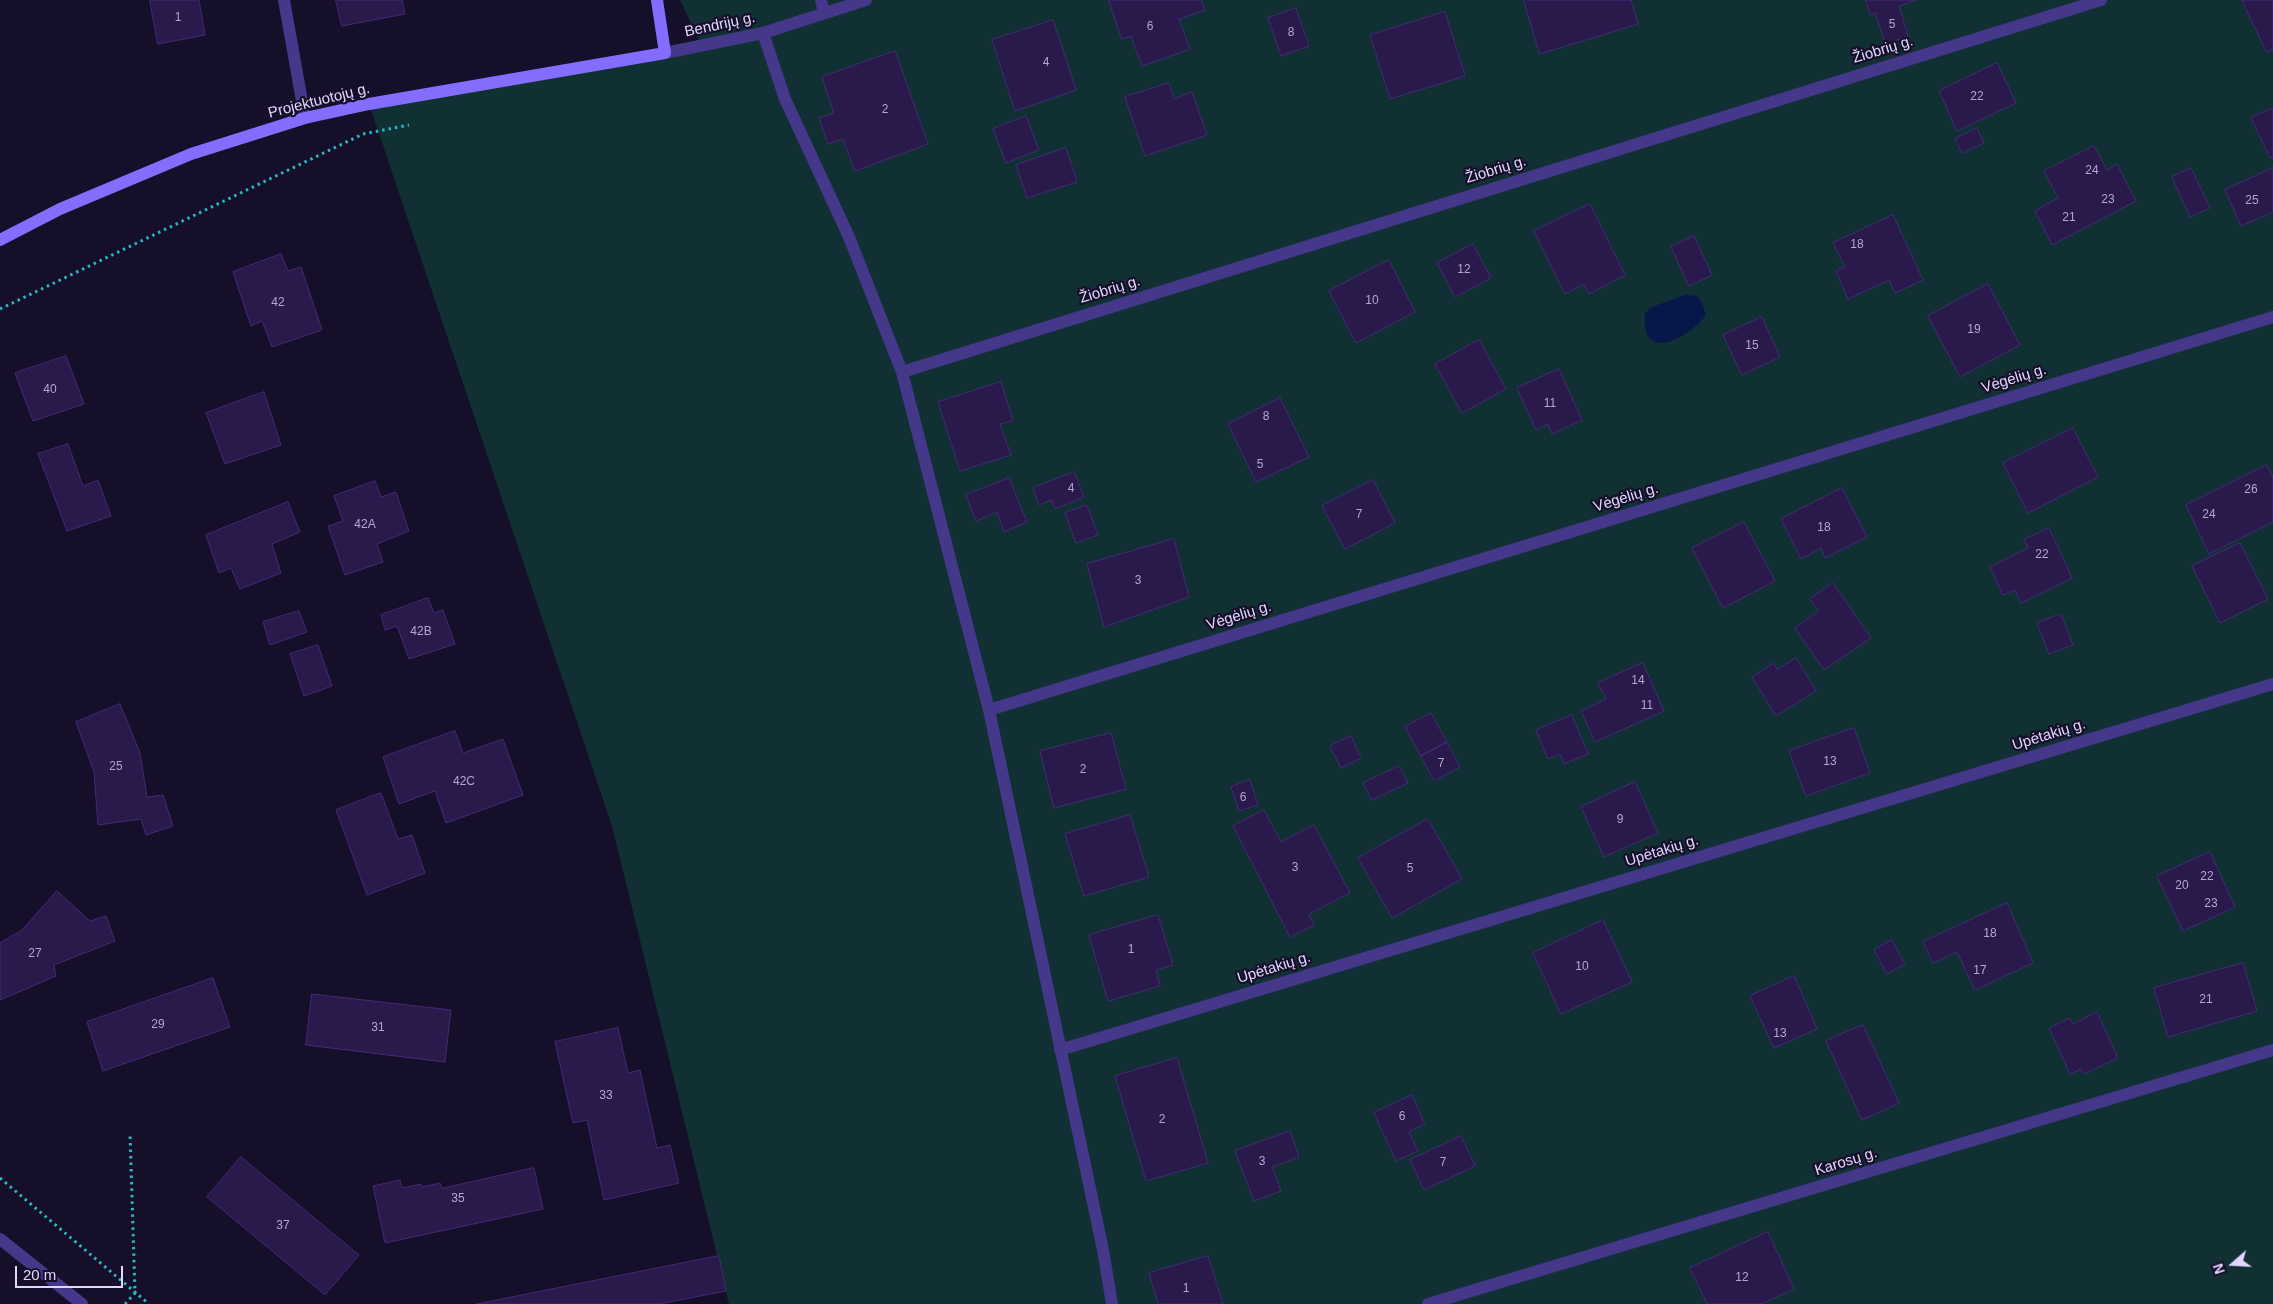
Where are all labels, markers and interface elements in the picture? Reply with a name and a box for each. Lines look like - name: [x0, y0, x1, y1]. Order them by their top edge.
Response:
- street label: Bendrijų g.: [683, 9, 757, 41]
- house number: 1: [175, 11, 181, 25]
- house number: 5: [1889, 18, 1895, 32]
- house number: 6: [1147, 20, 1153, 34]
- house number: 8: [1288, 26, 1294, 40]
- street label: Žiobrių g.: [1850, 32, 1916, 68]
- house number: 4: [1043, 56, 1049, 70]
- street label: Projektuotojų g.: [266, 80, 372, 122]
- house number: 22: [1970, 90, 1984, 104]
- house number: 2: [882, 103, 888, 117]
- street label: Žiobrių g.: [1463, 152, 1529, 188]
- house number: 24: [2085, 164, 2099, 178]
- house number: 23: [2101, 193, 2115, 207]
- house number: 25: [2245, 194, 2259, 208]
- house number: 21: [2062, 211, 2076, 225]
- house number: 18: [1850, 238, 1864, 252]
- house number: 12: [1457, 263, 1471, 277]
- street label: Žiobrių g.: [1077, 272, 1143, 308]
- house number: 10: [1365, 294, 1379, 308]
- house number: 42: [271, 296, 285, 310]
- house number: 19: [1967, 323, 1981, 337]
- house number: 15: [1745, 339, 1759, 353]
- street label: Vėgėlių g.: [1979, 361, 2049, 397]
- house number: 40: [43, 383, 57, 397]
- house number: 11: [1544, 397, 1556, 411]
- house number: 8: [1263, 410, 1269, 424]
- house number: 5: [1257, 458, 1263, 472]
- street label: Vėgėlių g.: [1591, 480, 1661, 516]
- house number: 4: [1068, 482, 1074, 496]
- house number: 26: [2244, 483, 2258, 497]
- house number: 7: [1356, 508, 1362, 522]
- house number: 24: [2202, 508, 2216, 522]
- house number: 42A: [354, 518, 376, 532]
- house number: 18: [1817, 521, 1831, 535]
- house number: 22: [2035, 548, 2049, 562]
- house number: 3: [1135, 574, 1141, 588]
- street label: Vėgėlių g.: [1204, 598, 1274, 634]
- house number: 42B: [410, 625, 432, 639]
- house number: 14: [1631, 674, 1645, 688]
- house number: 11: [1641, 699, 1653, 713]
- street label: Upėtakių g.: [2010, 715, 2088, 755]
- house number: 13: [1823, 755, 1837, 769]
- house number: 7: [1438, 757, 1444, 771]
- house number: 25: [109, 760, 123, 774]
- house number: 2: [1080, 763, 1086, 777]
- house number: 42C: [453, 775, 475, 789]
- house number: 6: [1240, 791, 1246, 805]
- house number: 9: [1617, 813, 1623, 827]
- street label: Upėtakių g.: [1623, 831, 1701, 871]
- house number: 3: [1292, 861, 1298, 875]
- house number: 5: [1407, 862, 1413, 876]
- house number: 22: [2200, 870, 2214, 884]
- house number: 20: [2175, 879, 2189, 893]
- house number: 23: [2204, 897, 2218, 911]
- house number: 18: [1983, 927, 1997, 941]
- house number: 1: [1128, 943, 1134, 957]
- house number: 27: [28, 947, 42, 961]
- street label: Upėtakių g.: [1235, 948, 1313, 988]
- house number: 10: [1575, 960, 1589, 974]
- house number: 17: [1973, 964, 1987, 978]
- house number: 21: [2199, 993, 2213, 1007]
- house number: 29: [151, 1018, 165, 1032]
- house number: 31: [371, 1021, 385, 1035]
- house number: 13: [1773, 1027, 1787, 1041]
- house number: 33: [599, 1089, 613, 1103]
- house number: 6: [1399, 1110, 1405, 1124]
- house number: 2: [1159, 1113, 1165, 1127]
- street label: Karosų g.: [1813, 1144, 1879, 1180]
- house number: 3: [1259, 1155, 1265, 1169]
- house number: 7: [1440, 1156, 1446, 1170]
- house number: 35: [451, 1192, 465, 1206]
- house number: 37: [276, 1219, 290, 1233]
- north arrow: [2208, 1239, 2258, 1289]
- scale bar: [18, 1256, 125, 1288]
- text: N: [2210, 1261, 2228, 1276]
- text: 20 m: [23, 1266, 56, 1283]
- house number: 12: [1735, 1271, 1749, 1285]
- house number: 1: [1183, 1282, 1189, 1296]

